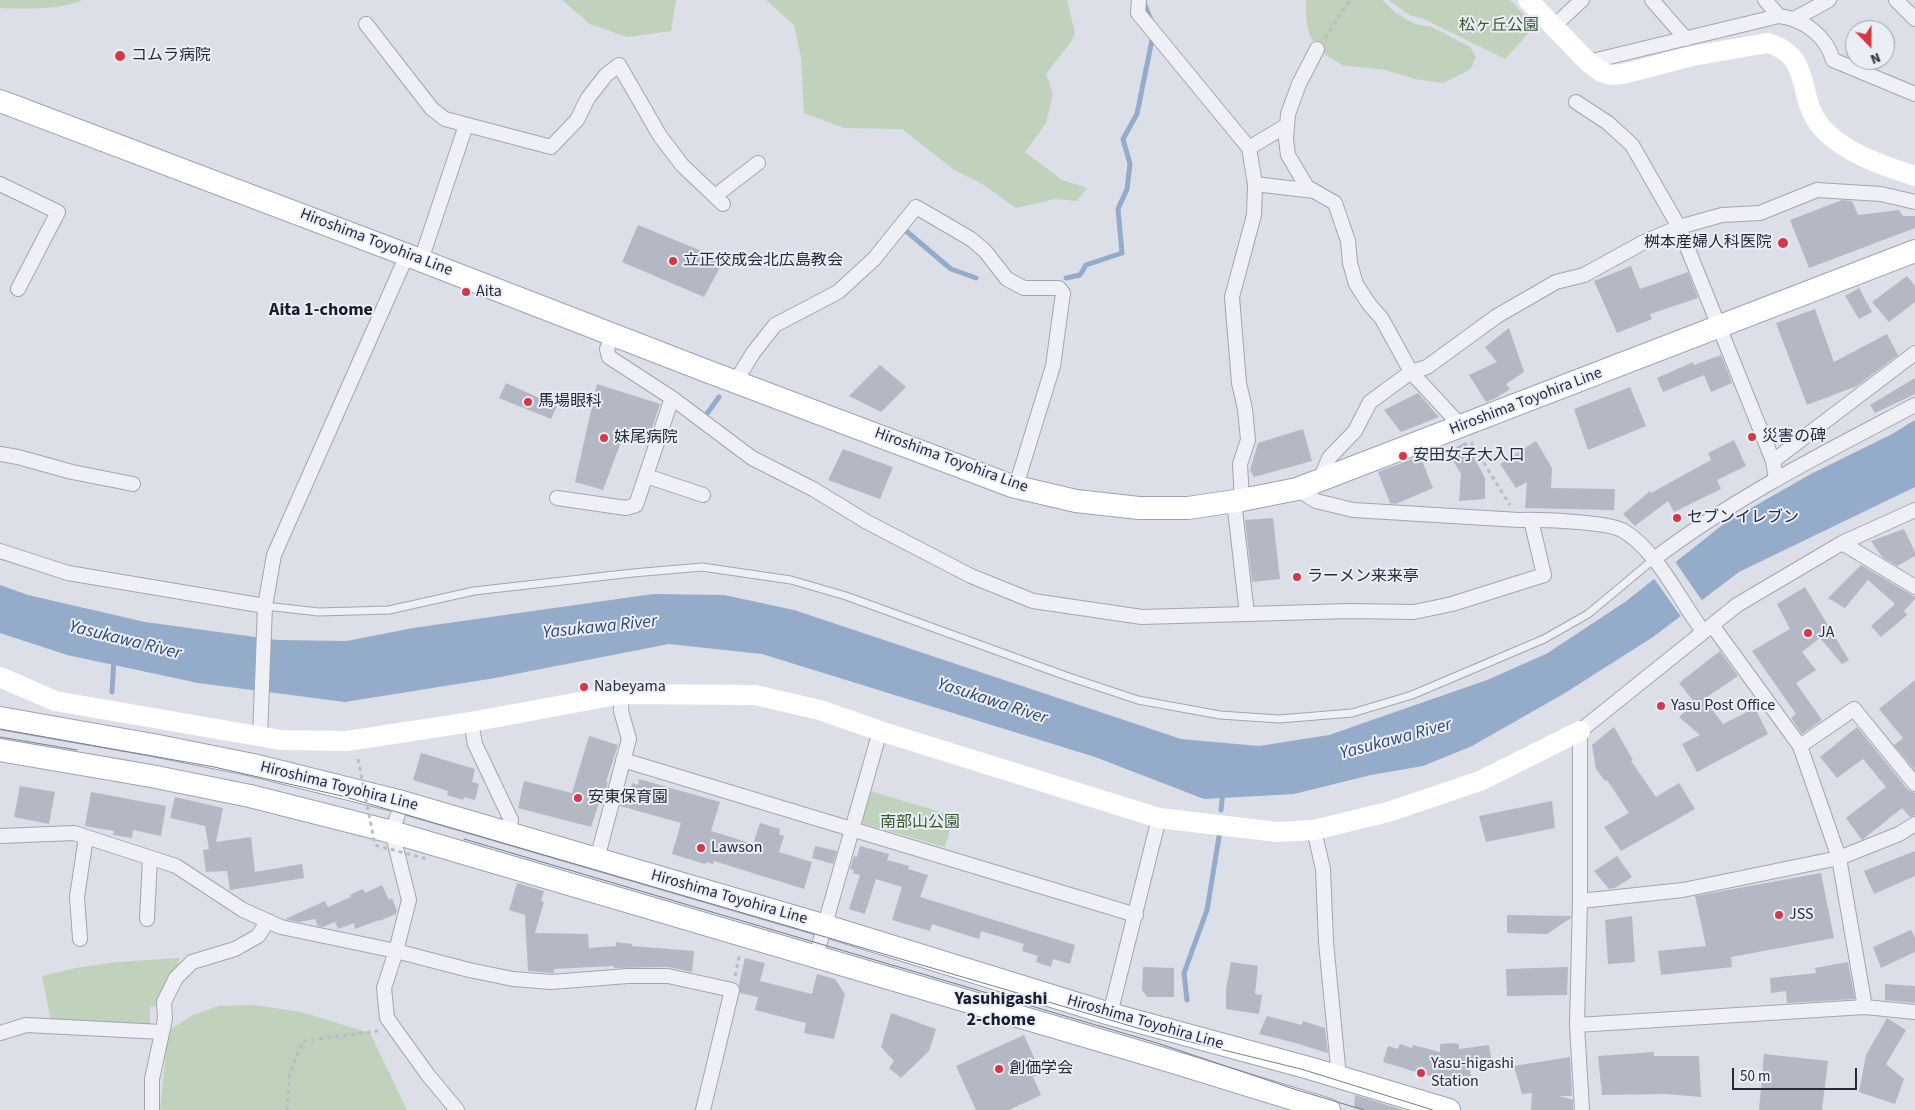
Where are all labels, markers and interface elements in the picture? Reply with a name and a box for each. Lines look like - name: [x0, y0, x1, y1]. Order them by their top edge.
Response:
- park label: 松ヶ丘公園: [1459, 16, 1539, 36]
- north arrow: [1845, 20, 1895, 70]
- place label: コムラ病院: [131, 46, 211, 66]
- text: N: [1867, 47, 1883, 69]
- marker: コムラ病院: [113, 49, 127, 63]
- street label: Hiroshima Toyohira Line: [297, 205, 455, 281]
- place label: 桝本産婦人科医院: [1644, 233, 1772, 253]
- marker: 桝本産婦人科医院: [1776, 236, 1790, 250]
- place label: 立正佼成会北広島教会: [683, 251, 843, 271]
- marker: 立正佼成会北広島教会: [667, 255, 679, 267]
- place label: Aita: [476, 282, 502, 302]
- marker: Aita: [460, 286, 472, 298]
- district label: Aita 1-chome: [269, 300, 373, 322]
- street label: Hiroshima Toyohira Line: [1447, 364, 1605, 440]
- place label: 馬場眼科: [538, 392, 602, 412]
- marker: 馬場眼科: [522, 396, 534, 408]
- street label: Hiroshima Toyohira Line: [872, 424, 1030, 498]
- place label: 災害の碑: [1762, 427, 1826, 447]
- place label: 妹尾病院: [614, 428, 678, 448]
- marker: 災害の碑: [1746, 431, 1758, 443]
- marker: 妹尾病院: [598, 432, 610, 444]
- place label: 安田女子大入口: [1413, 446, 1525, 466]
- marker: 安田女子大入口: [1397, 450, 1409, 462]
- place label: セブンイレブン: [1687, 508, 1799, 528]
- marker: セブンイレブン: [1671, 512, 1683, 524]
- place label: ラーメン来来亭: [1307, 567, 1419, 587]
- marker: ラーメン来来亭: [1291, 571, 1303, 583]
- water label: Yasukawa River: [542, 611, 658, 645]
- water label: Yasukawa River: [67, 617, 183, 665]
- place label: JA: [1818, 623, 1834, 643]
- marker: JA: [1802, 627, 1814, 639]
- water label: Yasukawa River: [934, 674, 1050, 730]
- place label: Nabeyama: [594, 677, 666, 697]
- marker: Nabeyama: [578, 681, 590, 693]
- place label: Yasu Post Office: [1671, 696, 1775, 716]
- marker: Yasu Post Office: [1655, 700, 1667, 712]
- water label: Yasukawa River: [1338, 715, 1454, 765]
- street label: Hiroshima Toyohira Line: [258, 758, 420, 816]
- place label: 安東保育園: [588, 788, 668, 808]
- marker: 安東保育園: [572, 792, 584, 804]
- park label: 南部山公園: [880, 813, 960, 833]
- place label: Lawson: [711, 838, 762, 858]
- marker: Lawson: [695, 842, 707, 854]
- street label: Hiroshima Toyohira Line: [649, 866, 809, 930]
- place label: JSS: [1789, 905, 1814, 925]
- marker: JSS: [1773, 909, 1785, 921]
- district label: Yasuhigashi 2-chome: [955, 989, 1047, 1032]
- street label: Hiroshima Toyohira Line: [1065, 991, 1225, 1055]
- place label: Yasu-higashi Station: [1431, 1054, 1514, 1092]
- scale bar: [1735, 1058, 1860, 1090]
- place label: 創価学会: [1009, 1059, 1073, 1079]
- marker: 創価学会: [993, 1063, 1005, 1075]
- text: 50 m: [1740, 1066, 1770, 1087]
- marker: Yasu-higashi Station: [1415, 1067, 1427, 1079]

